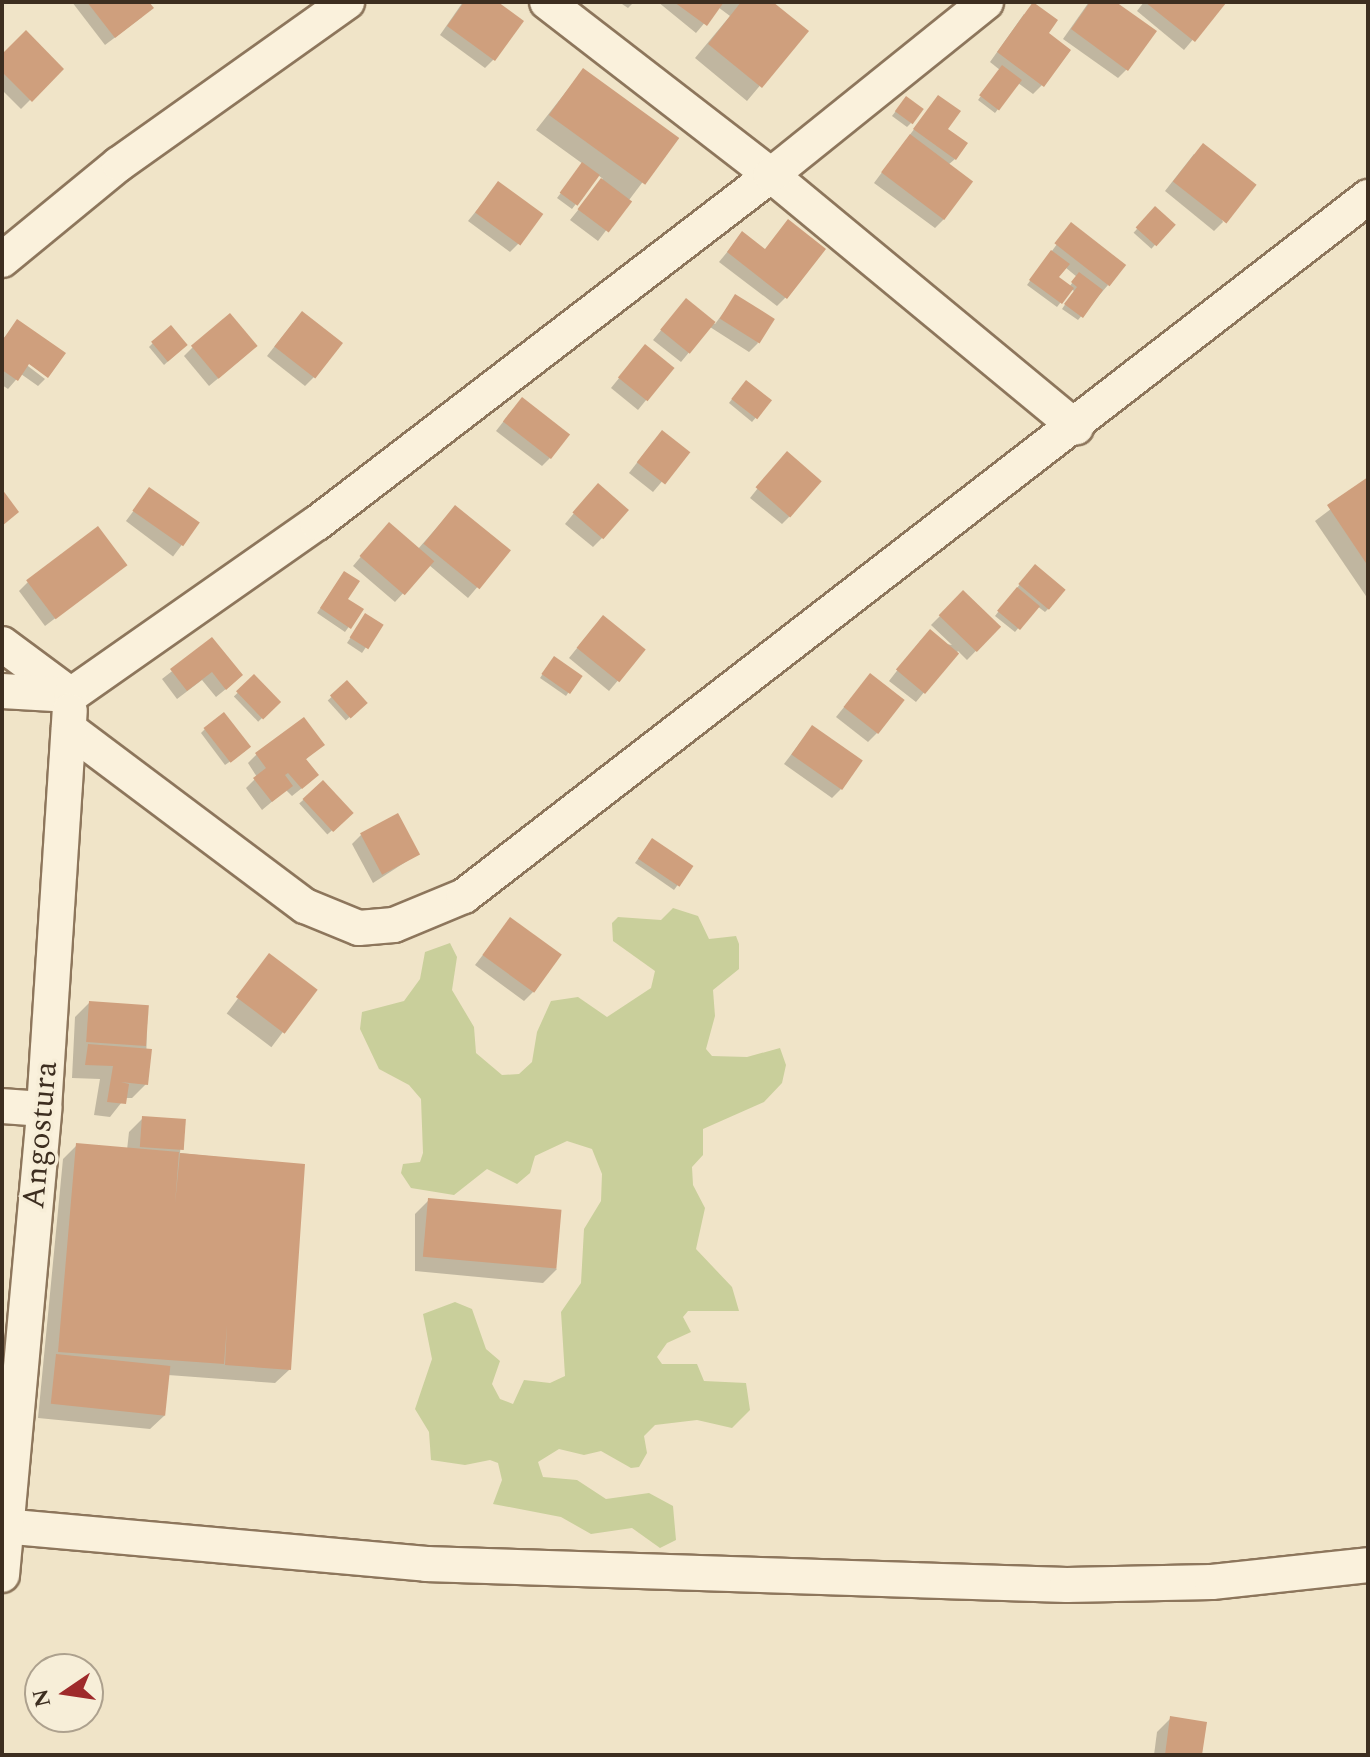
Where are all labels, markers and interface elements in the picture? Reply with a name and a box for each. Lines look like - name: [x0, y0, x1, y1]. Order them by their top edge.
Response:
- street label: Angostura: [15, 1059, 67, 1211]
- north arrow: [24, 1653, 104, 1733]
- text: N: [24, 1686, 60, 1711]

